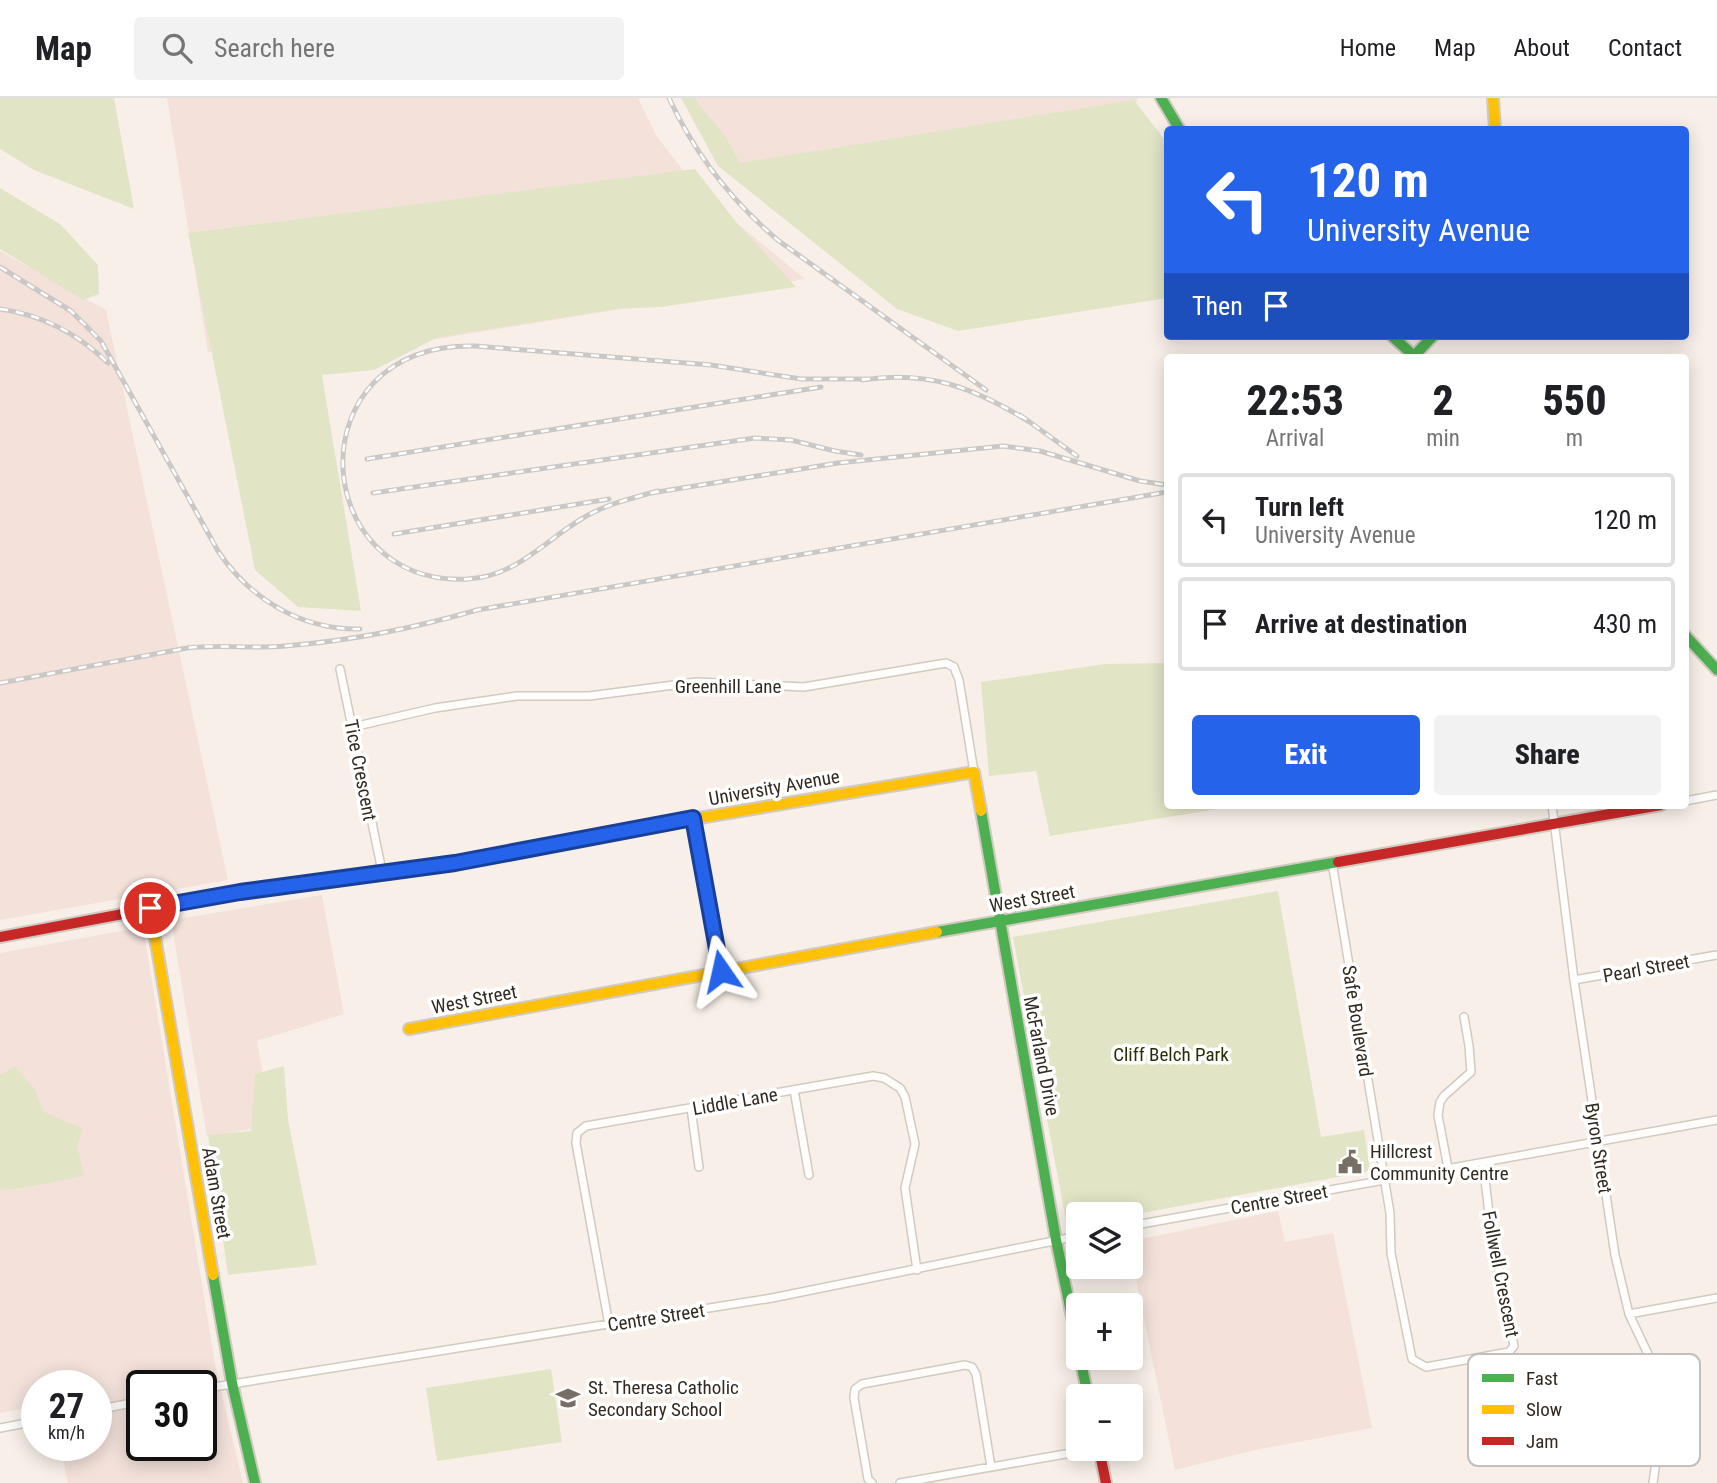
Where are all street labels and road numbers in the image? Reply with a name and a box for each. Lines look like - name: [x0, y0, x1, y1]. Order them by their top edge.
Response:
- street label: Greenhill Lane: [675, 675, 781, 698]
- street label: Tice Crescent: [339, 717, 382, 823]
- street label: University Avenue: [707, 765, 841, 810]
- street label: West Street: [988, 880, 1077, 917]
- street label: Pearl Street: [1601, 950, 1691, 987]
- street label: Safe Boulevard: [1337, 964, 1378, 1078]
- street label: West Street: [430, 980, 519, 1019]
- street label: McFarland Drive: [1019, 994, 1064, 1118]
- street label: Liddle Lane: [691, 1083, 780, 1120]
- street label: Byron Street: [1580, 1101, 1617, 1195]
- street label: Adam Street: [197, 1145, 236, 1241]
- street label: Centre Street: [1229, 1180, 1329, 1219]
- street label: Follwell Crescent: [1477, 1209, 1524, 1339]
- street label: Centre Street: [606, 1298, 706, 1337]

